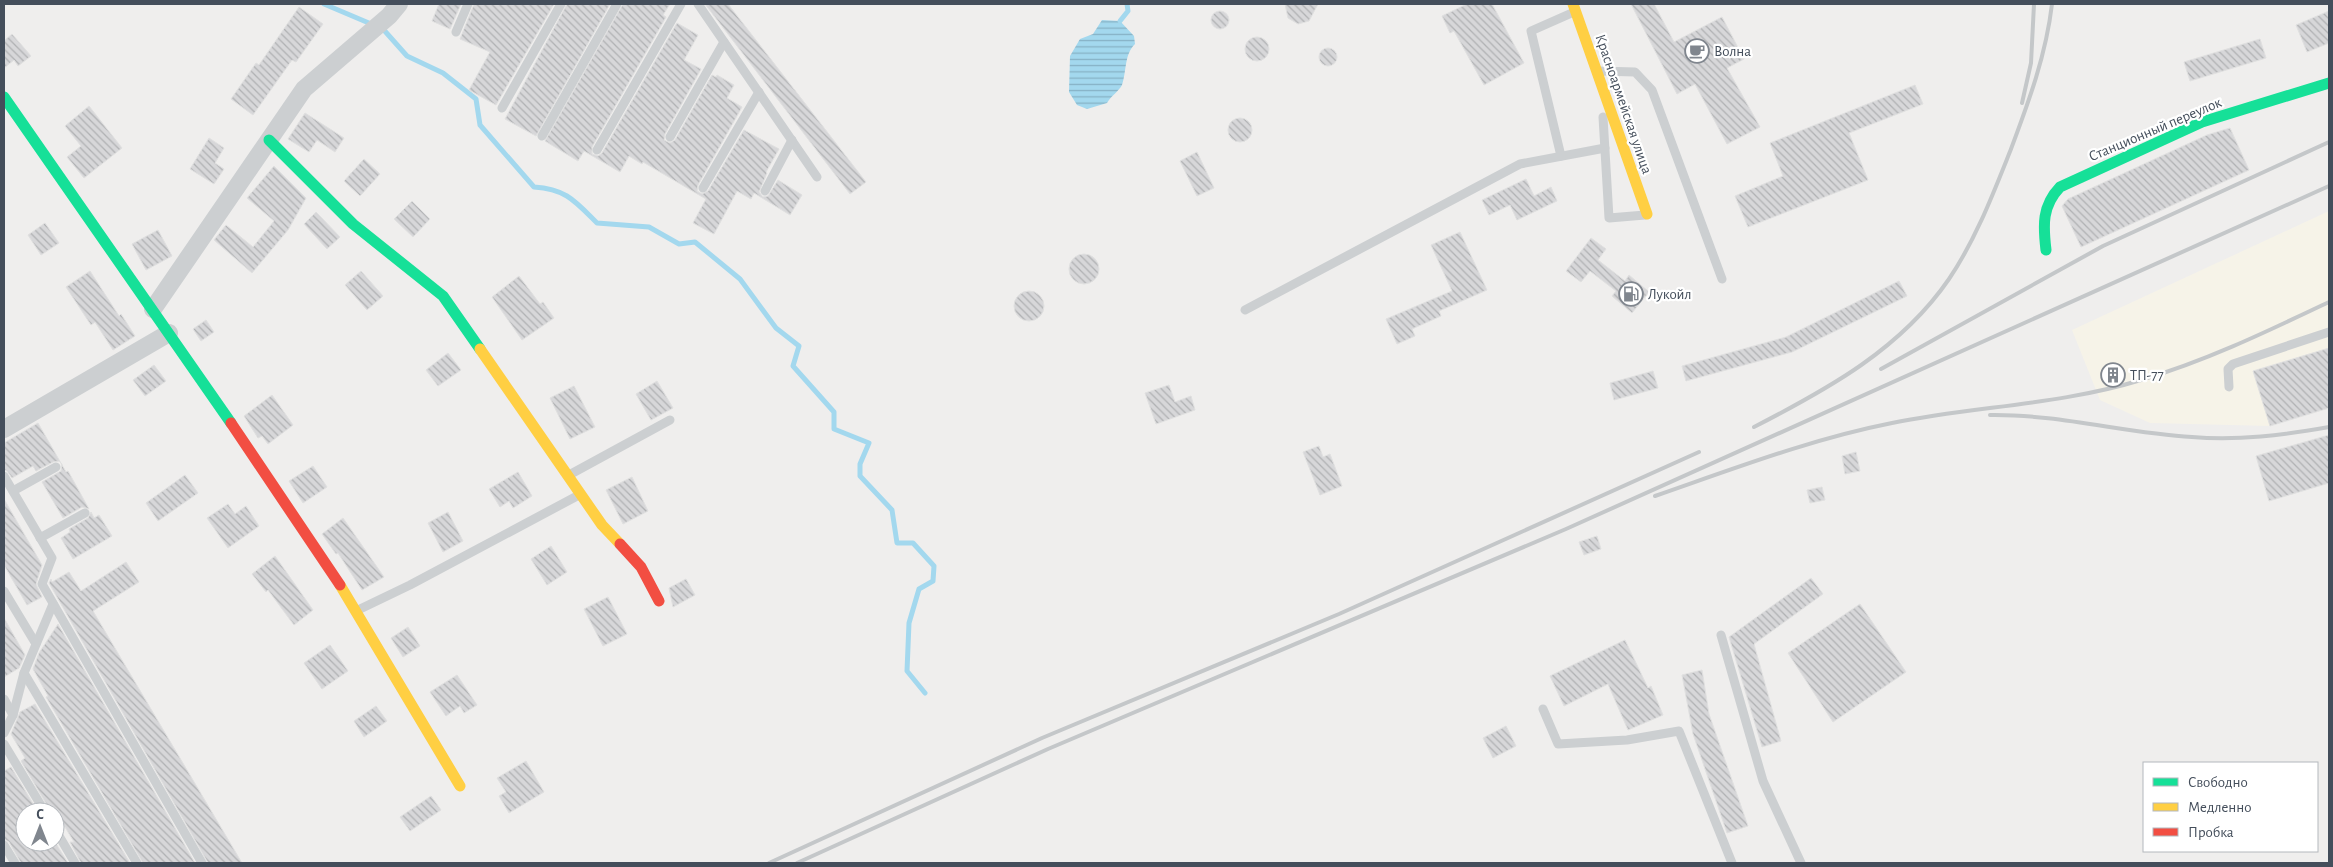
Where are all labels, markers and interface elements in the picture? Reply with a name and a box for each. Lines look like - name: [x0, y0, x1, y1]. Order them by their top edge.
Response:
- street label: Красноармейская улица: [1593, 32, 1655, 176]
- cafe icon: Волна: [1684, 38, 1710, 64]
- place label: Волна: [1714, 44, 1751, 59]
- street label: Станционный переулок: [2087, 95, 2224, 164]
- fuel station icon: Лукойл: [1618, 281, 1644, 307]
- place label: Лукойл: [1648, 287, 1692, 302]
- building icon: ТП-77: [2100, 362, 2126, 388]
- place label: ТП-77: [2130, 368, 2164, 383]
- legend: [2143, 762, 2318, 852]
- text: Свободно: [2188, 775, 2248, 790]
- text: Медленно: [2188, 800, 2252, 815]
- north arrow: [15, 802, 65, 852]
- text: С: [36, 808, 44, 822]
- text: Пробка: [2188, 825, 2234, 840]

